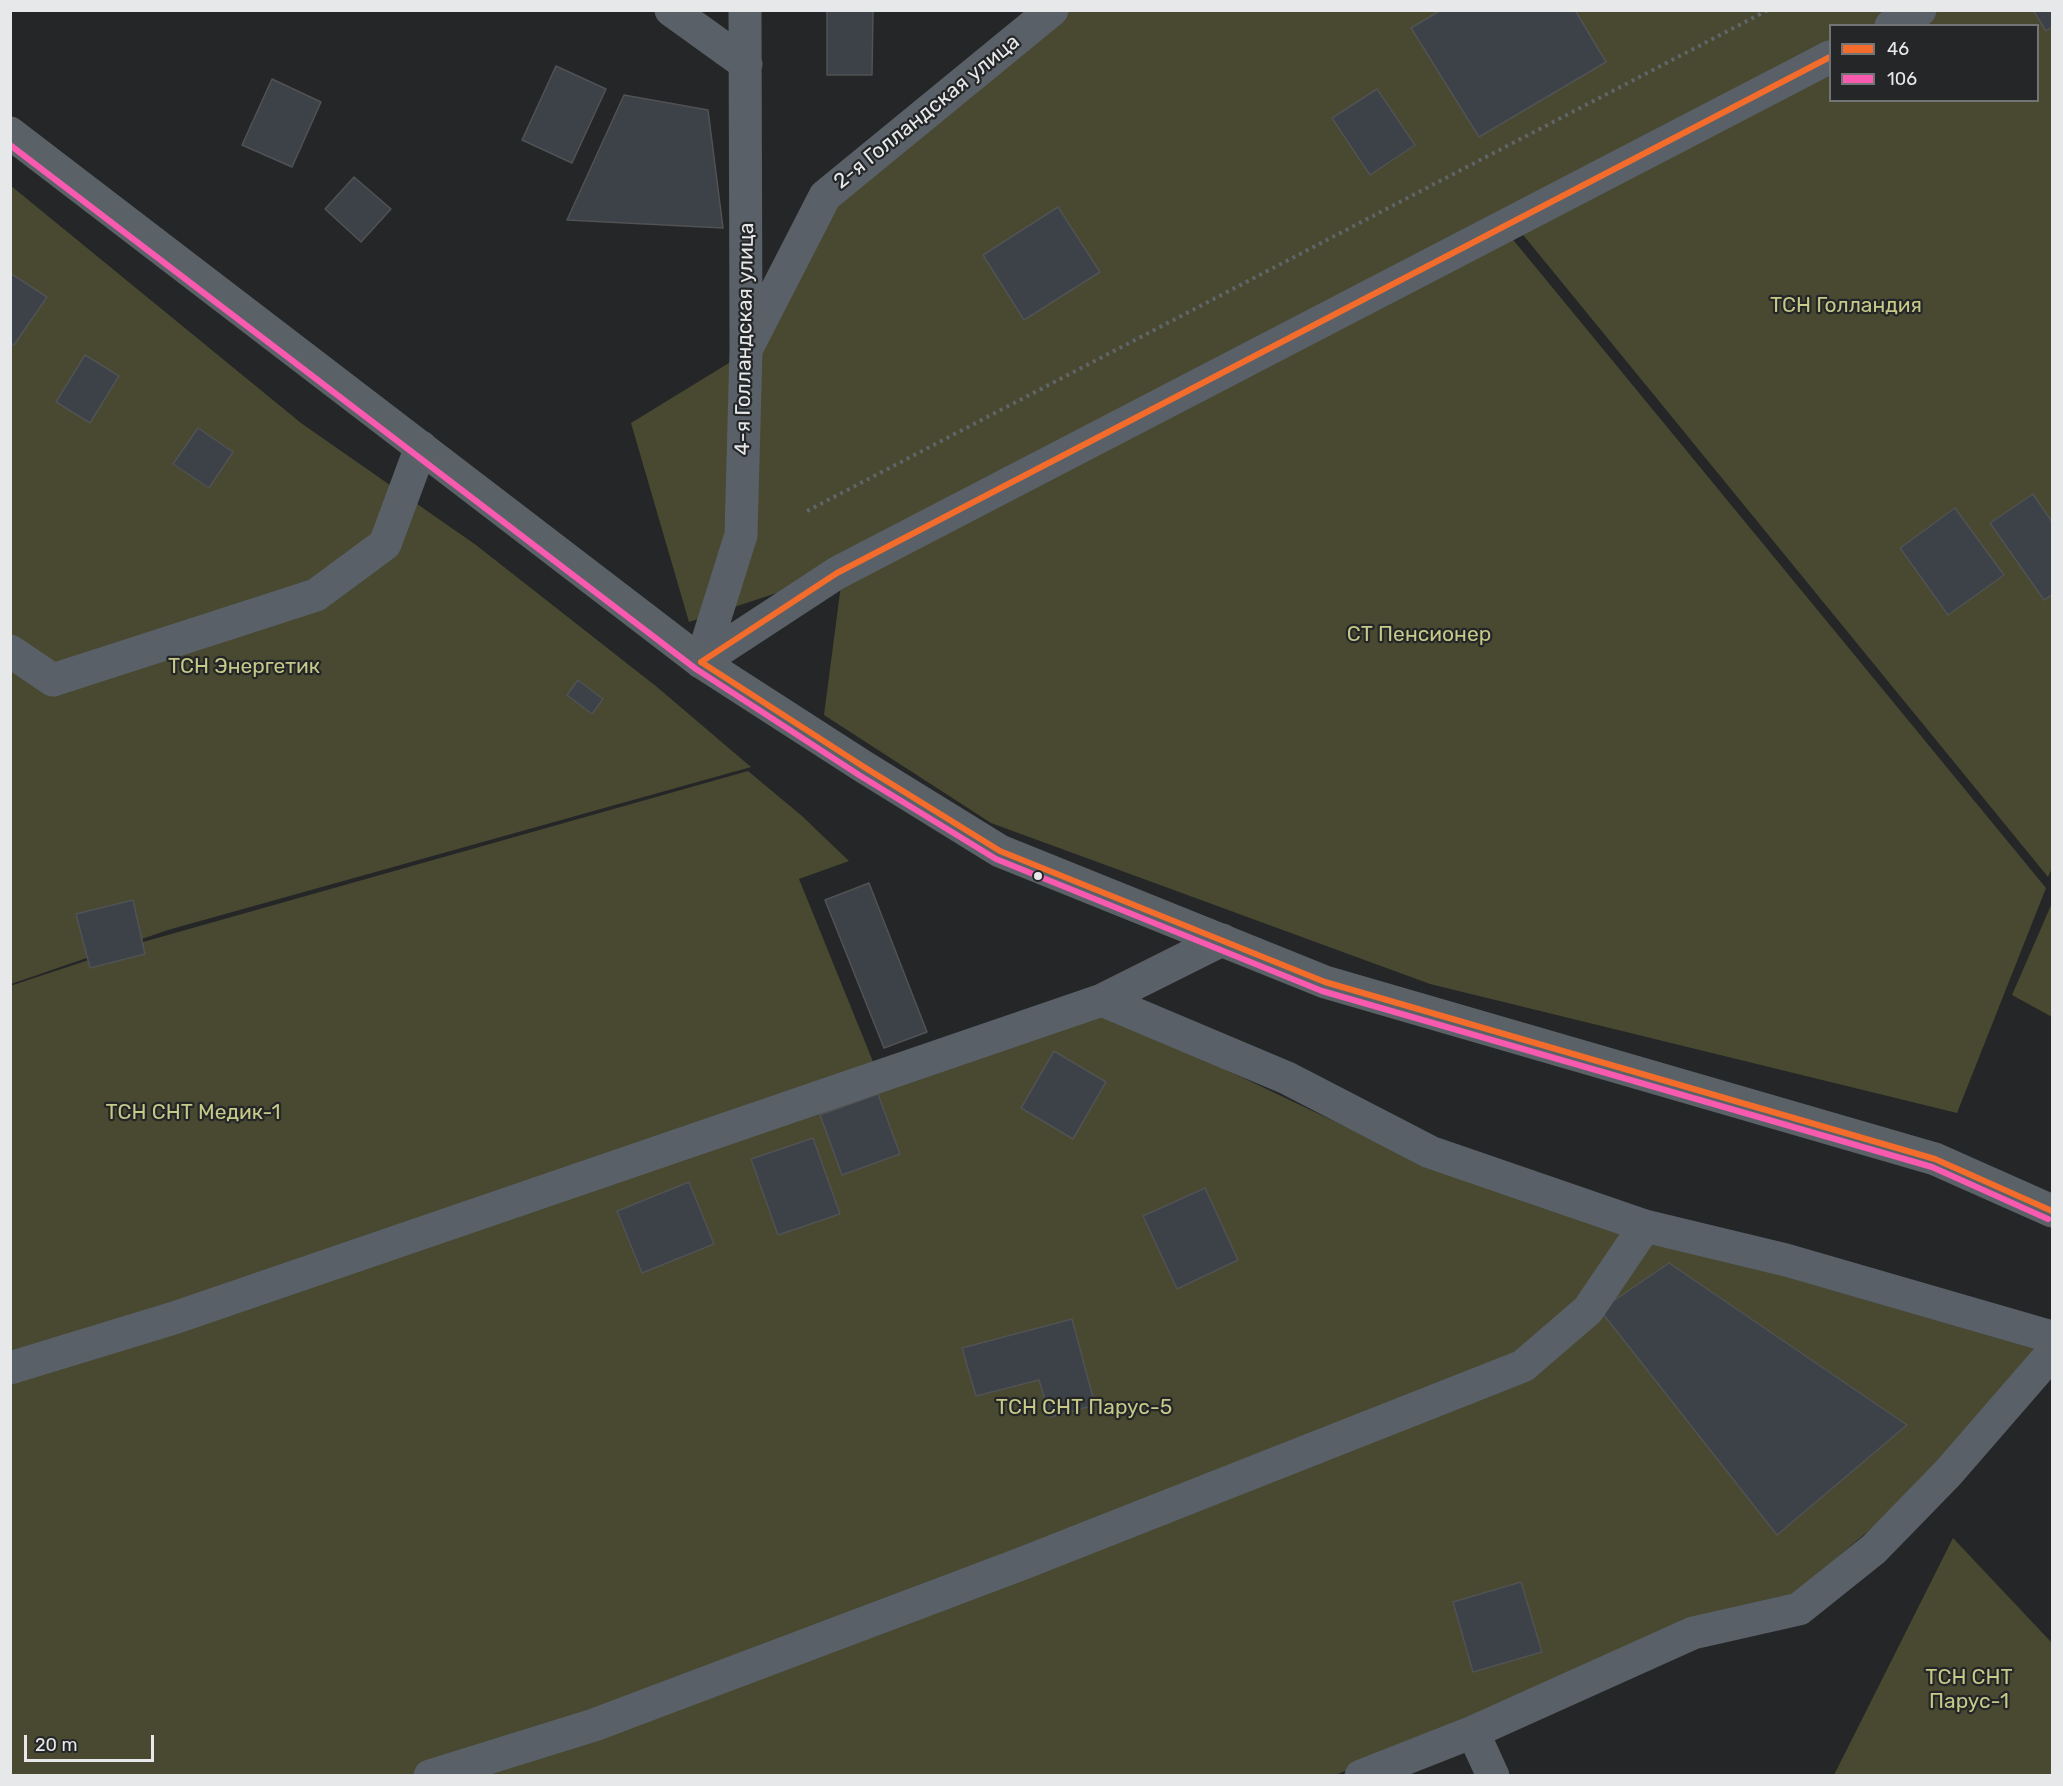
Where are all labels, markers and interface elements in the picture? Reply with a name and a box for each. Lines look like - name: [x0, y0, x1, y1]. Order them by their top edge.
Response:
- legend: [1829, 24, 2039, 102]
- street label: 2-я Голландская улица: [829, 29, 1025, 195]
- text: 46: [1887, 38, 1909, 60]
- text: 106: [1887, 68, 1917, 90]
- street label: 4-я Голландская улица: [730, 222, 760, 456]
- park label: ТСН Голландия: [1770, 293, 1922, 319]
- park label: СТ Пенсионер: [1347, 622, 1491, 648]
- park label: ТСН Энергетик: [168, 654, 320, 680]
- unlabelled marker: [1032, 870, 1044, 882]
- park label: ТСН СНТ Медик-1: [105, 1100, 281, 1126]
- park label: ТСН СНТ Парус-5: [996, 1395, 1172, 1421]
- park label: ТСН СНТ Парус-1: [1925, 1665, 2013, 1715]
- scale bar: [27, 1723, 158, 1761]
- text: 20 m: [35, 1734, 77, 1756]

